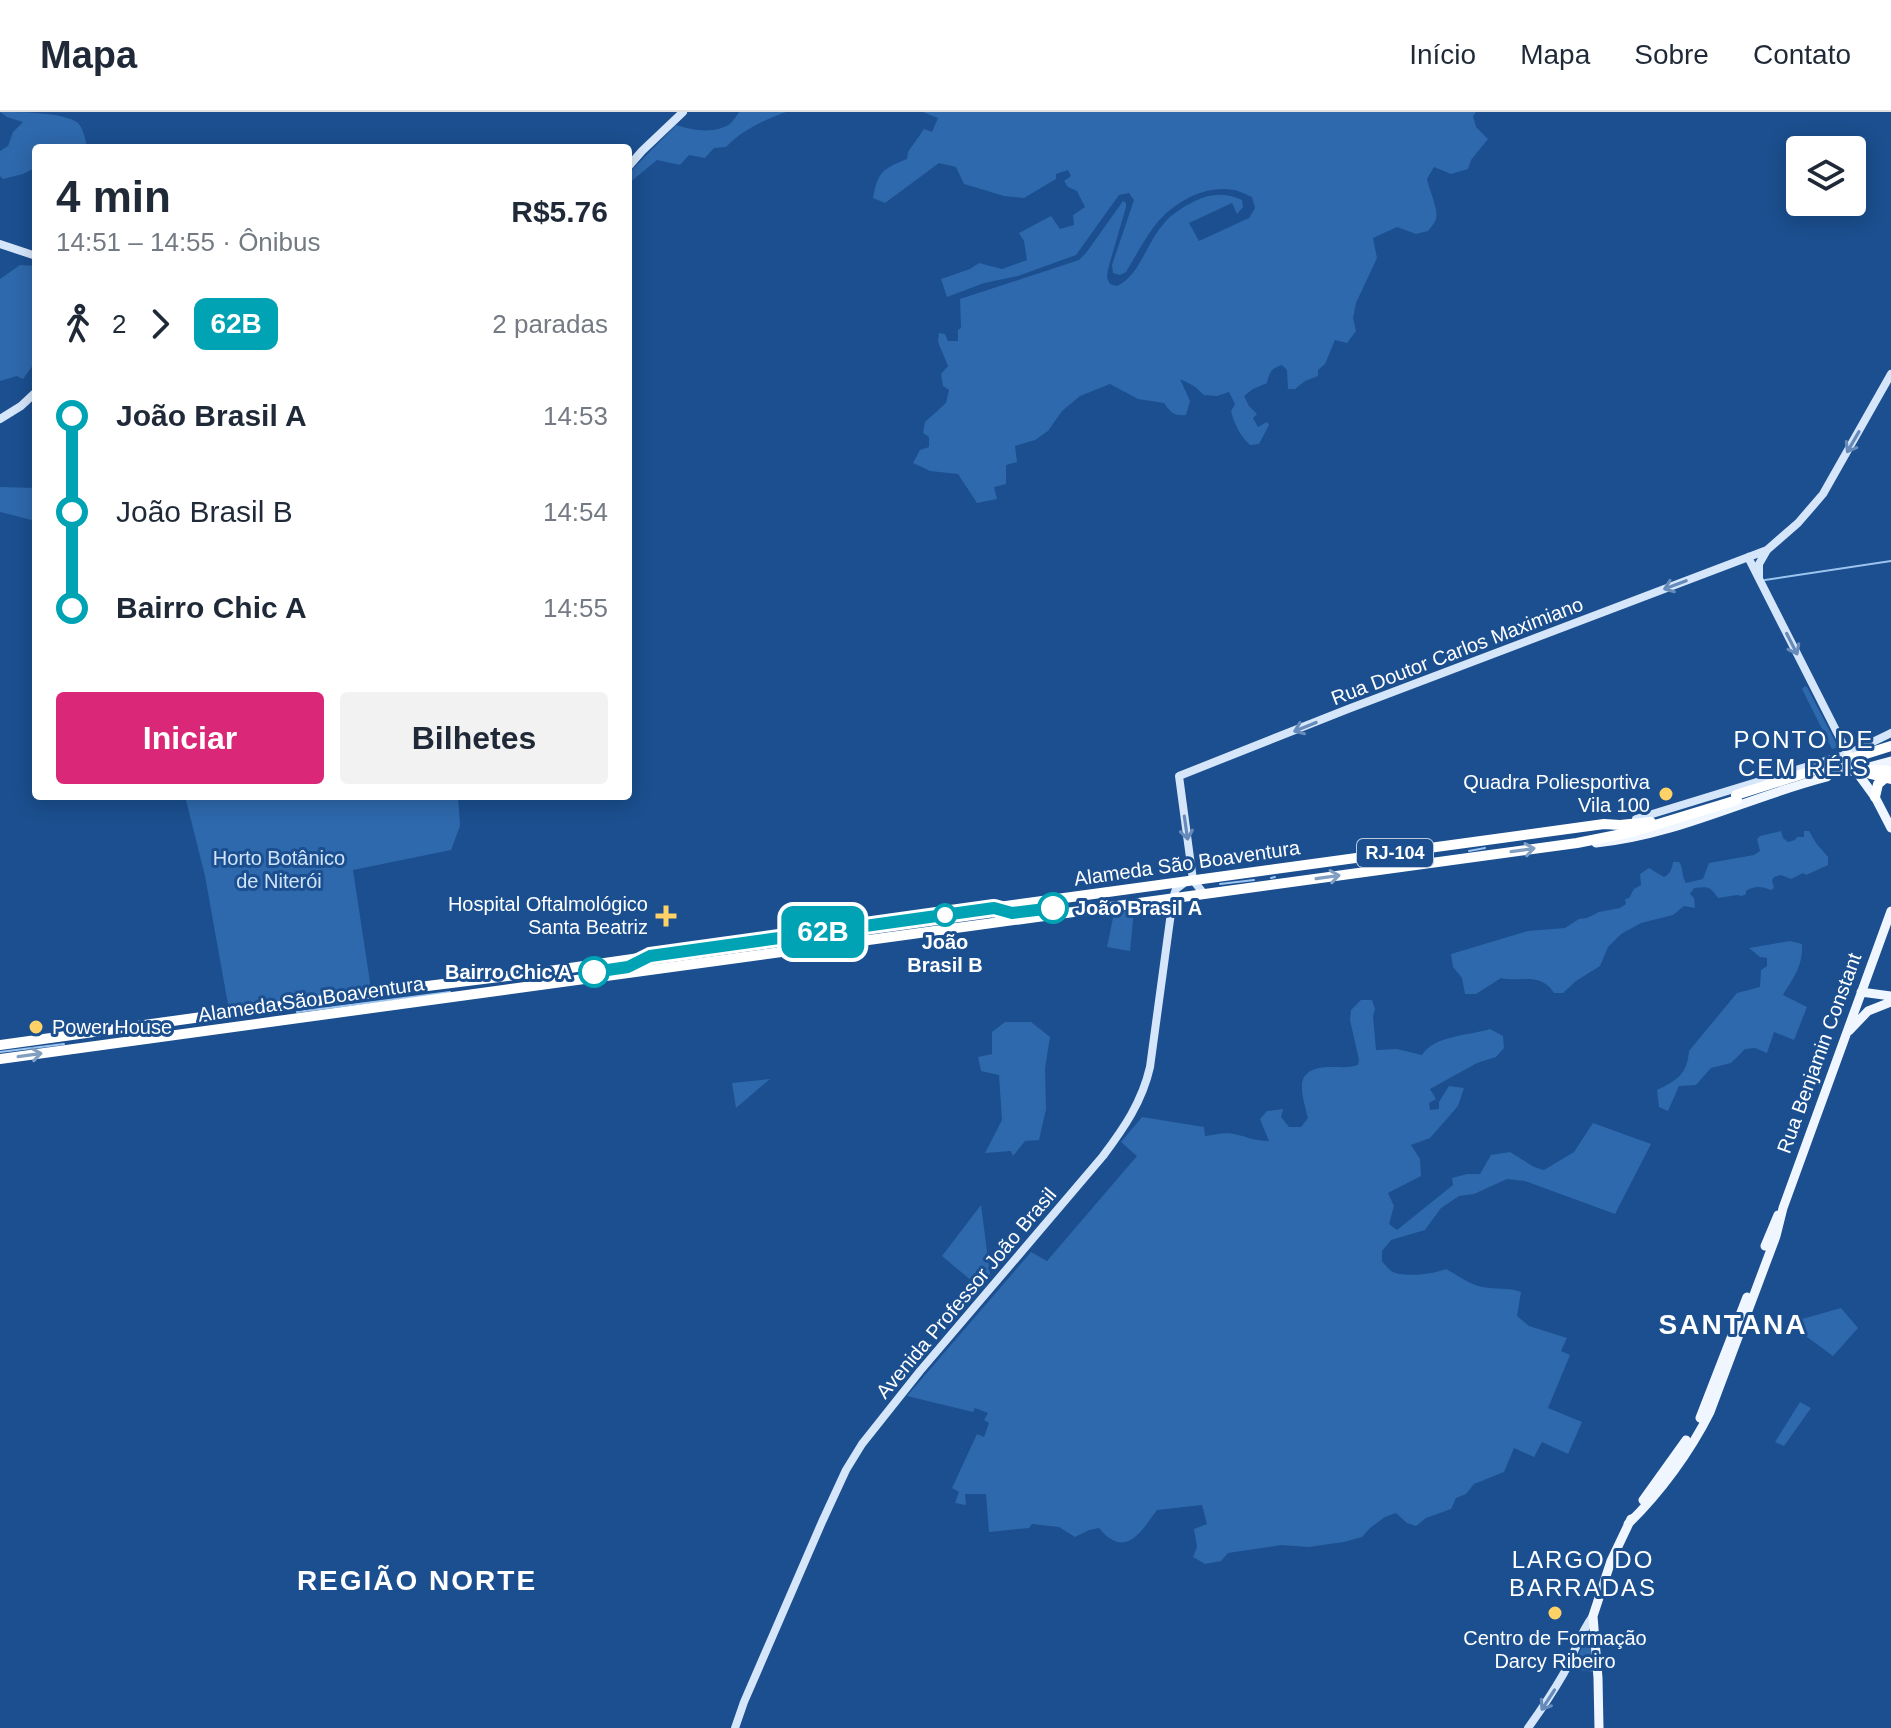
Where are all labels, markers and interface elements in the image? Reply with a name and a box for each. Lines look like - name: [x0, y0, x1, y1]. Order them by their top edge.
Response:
- text: Mapa: [40, 34, 137, 76]
- text: Início: [1409, 39, 1476, 70]
- text: Mapa: [1520, 39, 1590, 70]
- text: Sobre: [1634, 39, 1709, 70]
- text: Contato: [1753, 39, 1851, 70]
- map controls: [1786, 136, 1866, 216]
- button: layers: [1786, 136, 1866, 216]
- text: 4 min: [56, 172, 171, 221]
- text: R$5.76: [511, 195, 608, 228]
- text: 14:51 – 14:55 · Ônibus: [56, 227, 321, 257]
- icon: walk: [56, 302, 100, 346]
- icon: forward: [138, 302, 182, 346]
- text: 62B: [210, 308, 262, 339]
- text: 2: [112, 309, 126, 339]
- text: 2 paradas: [492, 309, 608, 339]
- text: João Brasil A: [116, 399, 307, 432]
- text: 14:53: [543, 401, 608, 431]
- one-way arrow: [1845, 430, 1860, 454]
- text: João Brasil B: [116, 495, 293, 528]
- text: 14:54: [543, 497, 608, 527]
- one-way arrow: [1663, 579, 1688, 593]
- text: Bairro Chic A: [116, 591, 307, 624]
- text: 14:55: [543, 593, 608, 623]
- street label: Rua Doutor Carlos Maximiano: [1328, 593, 1586, 709]
- one-way arrow: [1785, 632, 1800, 656]
- button: Iniciar: [56, 692, 324, 784]
- button: Bilhetes: [340, 692, 608, 784]
- one-way arrow: [1293, 720, 1318, 735]
- district label: PONTO DE CEM RÉIS: [1734, 726, 1874, 781]
- place label: Quadra Poliesportiva Vila 100: [1463, 771, 1651, 816]
- marker: Quadra Poliesportiva Vila 100: [1657, 785, 1675, 803]
- one-way arrow: [1178, 815, 1193, 841]
- street label: Alameda São Boaventura: [1073, 836, 1302, 890]
- road number: RJ-104: [1357, 839, 1433, 867]
- one-way arrow: [1510, 842, 1535, 857]
- park label: Horto Botânico de Niterói: [213, 847, 345, 892]
- one-way arrow: [1315, 869, 1340, 884]
- place label: Hospital Oftalmológico Santa Beatriz: [448, 893, 648, 938]
- marker: João Brasil A: [1038, 893, 1068, 923]
- place label: João Brasil A: [1075, 897, 1202, 919]
- marker: João Brasil B: [934, 904, 956, 926]
- marker: Hospital Oftalmológico Santa Beatriz: [655, 905, 677, 927]
- line badge: 62B: [777, 906, 869, 958]
- text: 62B: [797, 916, 849, 947]
- place label: João Brasil B: [907, 931, 983, 976]
- street label: Rua Benjamin Constant: [1773, 950, 1866, 1156]
- marker: Bairro Chic A: [579, 957, 609, 987]
- place label: Bairro Chic A: [445, 961, 572, 983]
- street label: Alameda São Boaventura: [197, 972, 426, 1026]
- place label: Power House: [52, 1016, 172, 1038]
- marker: Power House: [27, 1018, 45, 1036]
- one-way arrow: [17, 1047, 42, 1062]
- street label: Avenida Professor João Brasil: [872, 1183, 1060, 1403]
- district label: SANTANA: [1659, 1309, 1807, 1340]
- district label: LARGO DO BARRADAS: [1509, 1546, 1657, 1601]
- district label: REGIÃO NORTE: [297, 1565, 537, 1596]
- marker: Centro de Formação Darcy Ribeiro: [1546, 1604, 1564, 1622]
- place label: Centro de Formação Darcy Ribeiro: [1463, 1627, 1647, 1672]
- one-way arrow: [1539, 1688, 1555, 1711]

